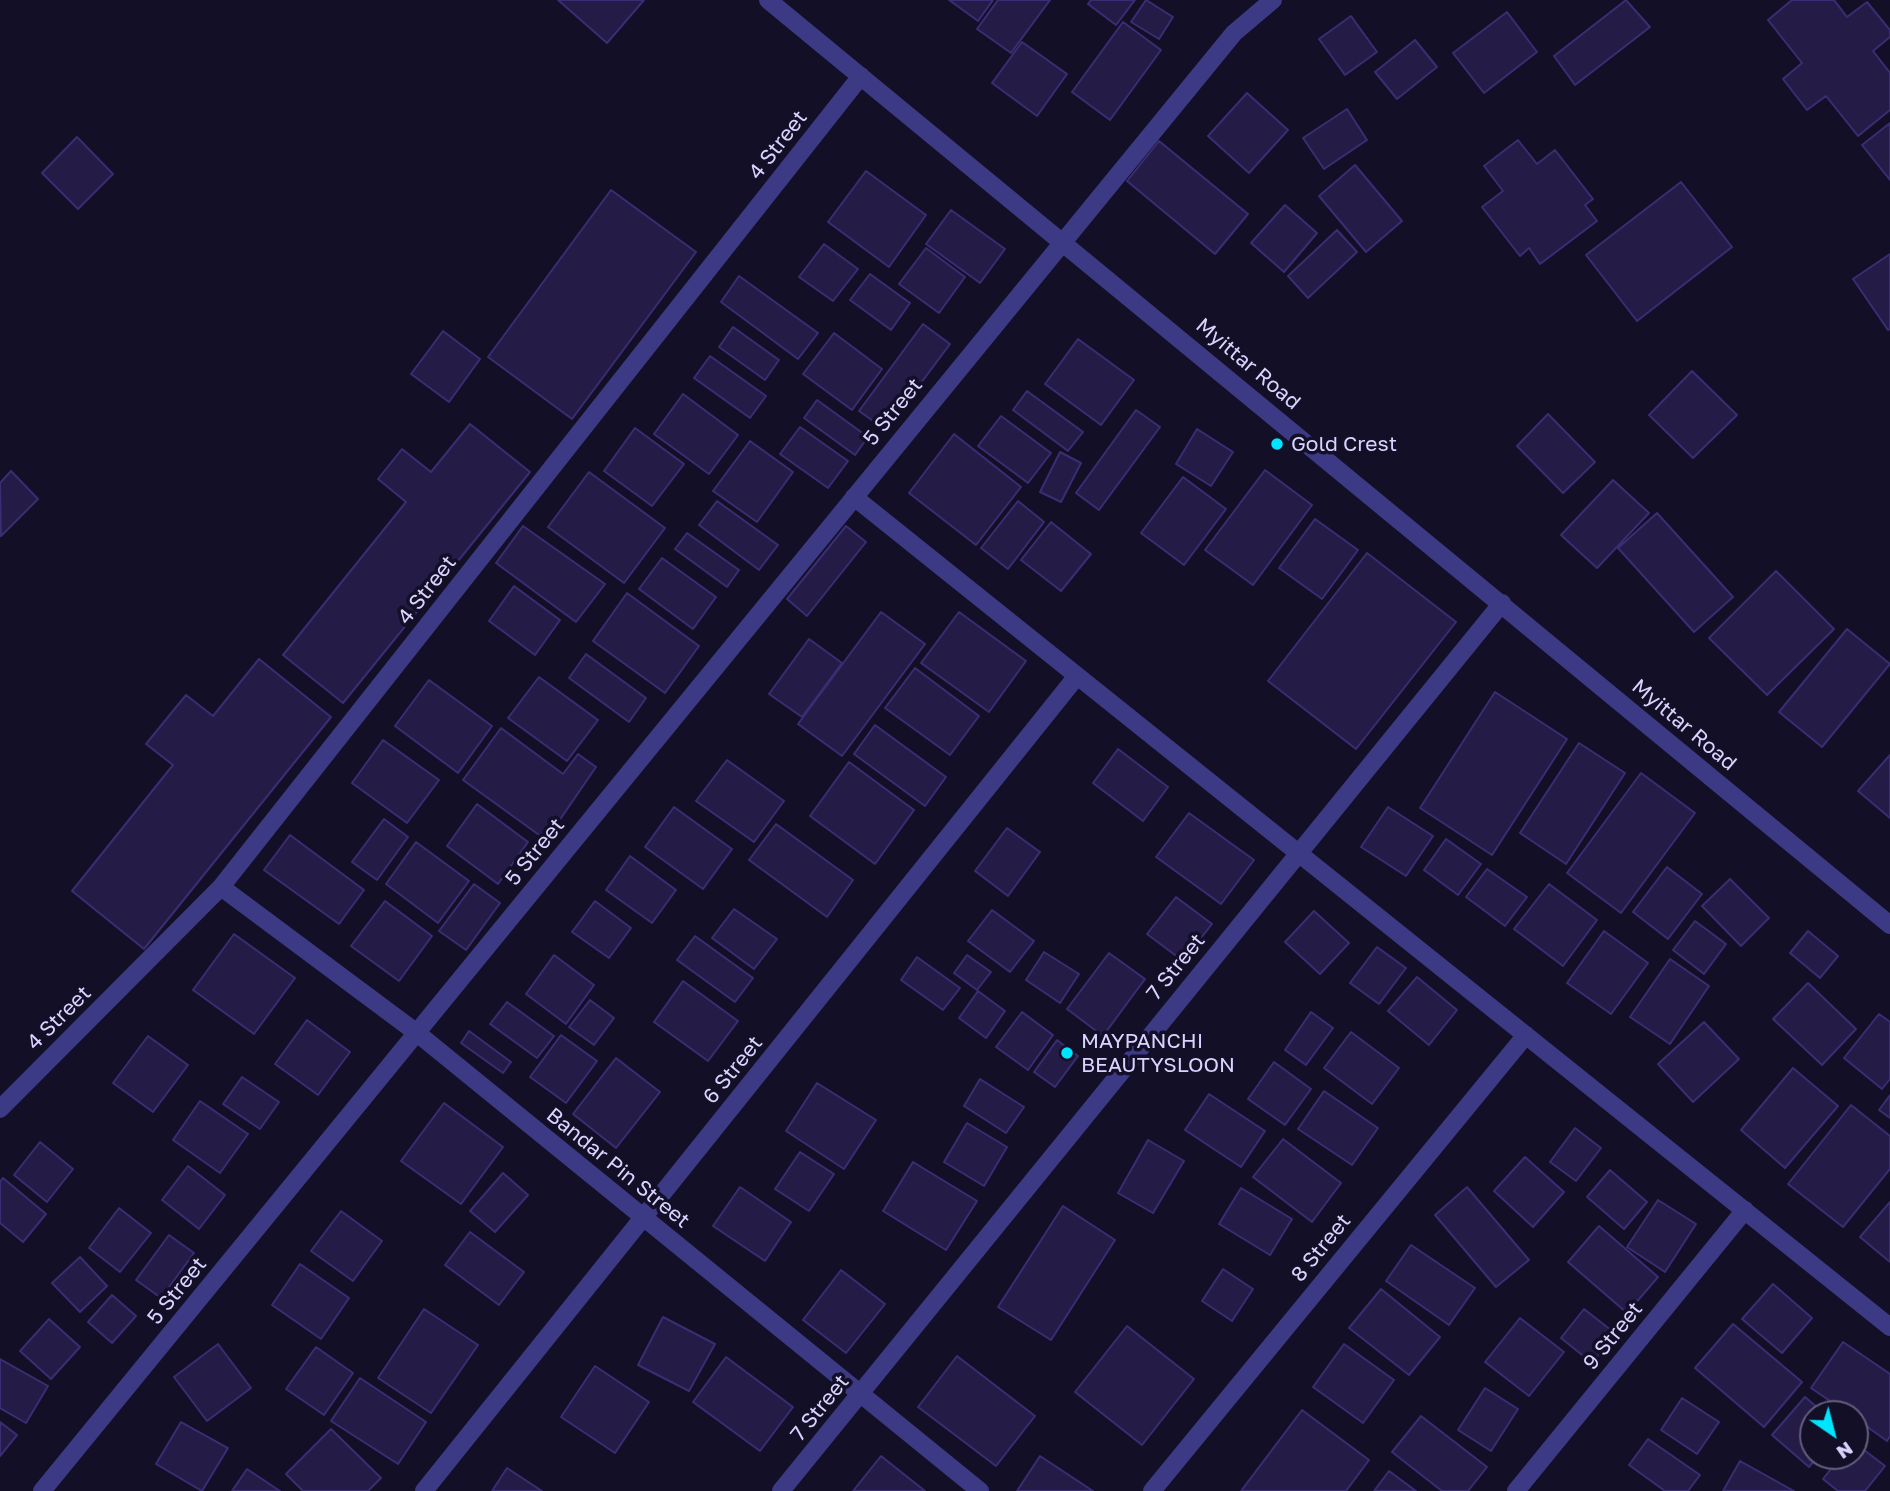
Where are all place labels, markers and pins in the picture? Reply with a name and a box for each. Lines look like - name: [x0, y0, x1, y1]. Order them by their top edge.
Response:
- place label: Gold Crest: [1291, 431, 1397, 457]
- marker: Gold Crest: [1269, 436, 1285, 452]
- place label: MAYPANCHI BEAUTYSLOON: [1081, 1028, 1235, 1078]
- marker: MAYPANCHI BEAUTYSLOON: [1059, 1045, 1075, 1061]

